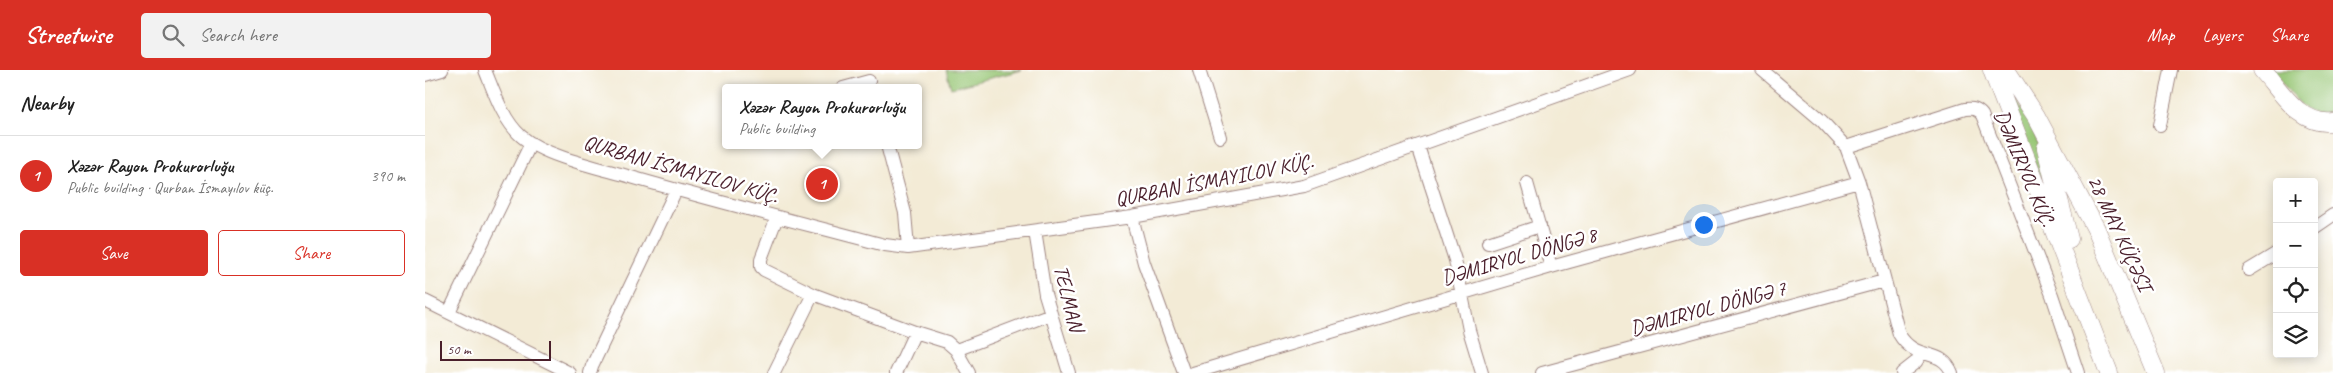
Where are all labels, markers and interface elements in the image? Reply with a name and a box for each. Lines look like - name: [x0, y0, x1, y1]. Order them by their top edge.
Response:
- search box: [141, 13, 491, 58]
- text: Streetwise: [25, 20, 111, 50]
- icon: search: [159, 21, 187, 49]
- text: Search here: [199, 23, 277, 47]
- text: Map: [2147, 24, 2175, 46]
- text: Layers: [2203, 24, 2242, 46]
- text: Share: [2270, 24, 2308, 46]
- popup: [722, 84, 922, 149]
- text: Nearby: [20, 90, 73, 116]
- text: Xəzər Rayon Prokurorluğu: [739, 95, 905, 119]
- street label: DƏMIRYOL KÜÇ.: [1989, 106, 2062, 231]
- text: Public building: [739, 119, 815, 139]
- street label: QURBAN İSMAYILOV KÜÇ.: [581, 129, 782, 210]
- street label: QURBAN İSMAYILOV KÜÇ.: [1113, 148, 1316, 212]
- text: Xəzər Rayon Prokurorluğu: [67, 154, 233, 178]
- pin: 1: [806, 165, 838, 203]
- text: 1: [32, 166, 40, 186]
- text: 390 m: [371, 166, 405, 186]
- street label: 28 MAY KÜÇƏSI: [2082, 171, 2160, 299]
- text: Public building · Qurban İsmayılov küç.: [67, 178, 273, 198]
- map controls: [2273, 178, 2318, 358]
- button: +: [2273, 178, 2318, 223]
- your location: [1691, 212, 1717, 238]
- street label: DƏMIRYOL DÖNGƏ 8: [1438, 221, 1602, 291]
- button: −: [2273, 223, 2318, 268]
- button: Save: [20, 230, 208, 276]
- button: Share: [218, 230, 405, 276]
- street label: TELMAN: [1048, 262, 1091, 337]
- button: locate: [2273, 268, 2318, 313]
- street label: DƏMIRYOL DÖNGƏ 7: [1627, 274, 1790, 341]
- button: layers: [2273, 313, 2318, 358]
- scale bar: [440, 338, 551, 361]
- text: 50 m: [447, 341, 471, 358]

